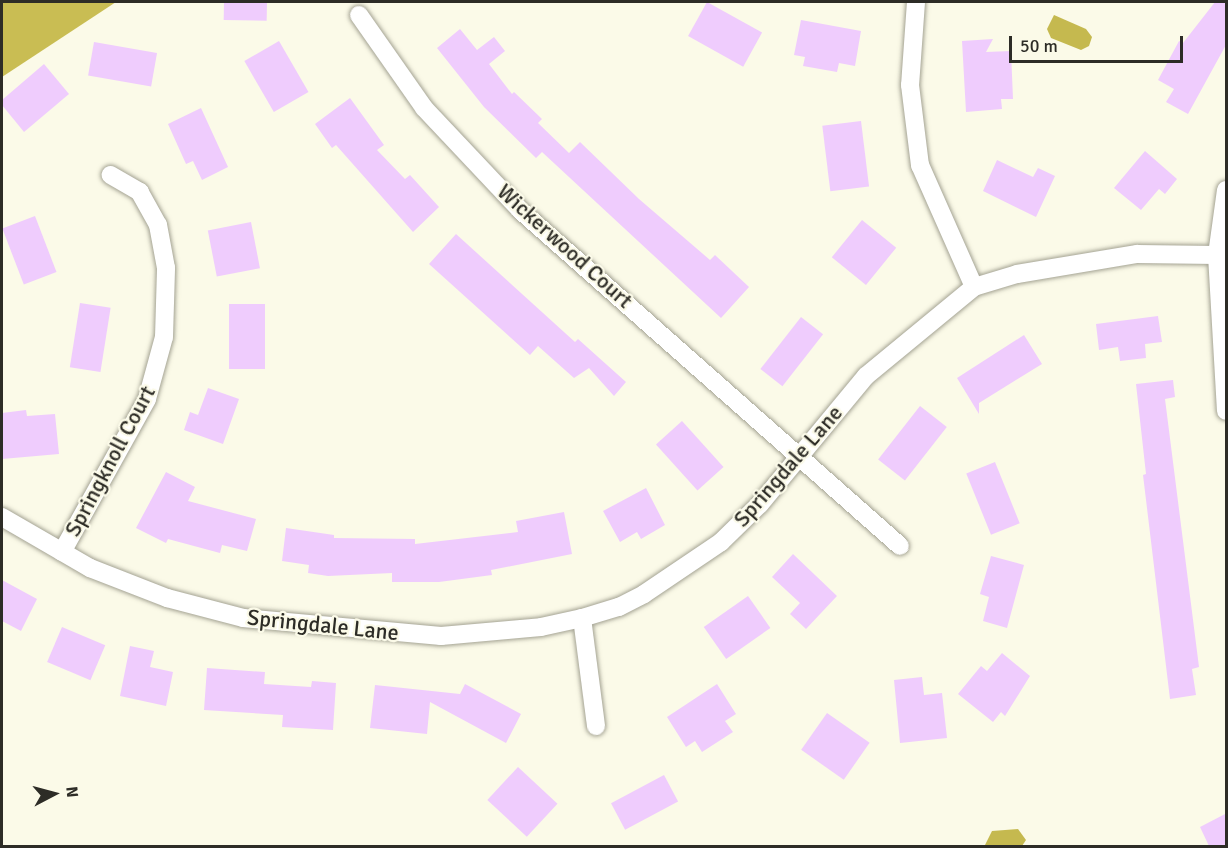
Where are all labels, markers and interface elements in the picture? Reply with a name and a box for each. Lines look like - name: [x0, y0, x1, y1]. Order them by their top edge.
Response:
- scale bar: [1012, 24, 1186, 62]
- text: 50 m: [1020, 35, 1058, 57]
- street label: Wickerwood Court: [492, 178, 638, 314]
- street label: Springknoll Court: [59, 381, 161, 541]
- street label: Springdale Lane: [728, 400, 848, 532]
- street label: Springdale Lane: [246, 604, 400, 646]
- north arrow: [24, 764, 84, 824]
- text: N: [61, 786, 82, 799]

